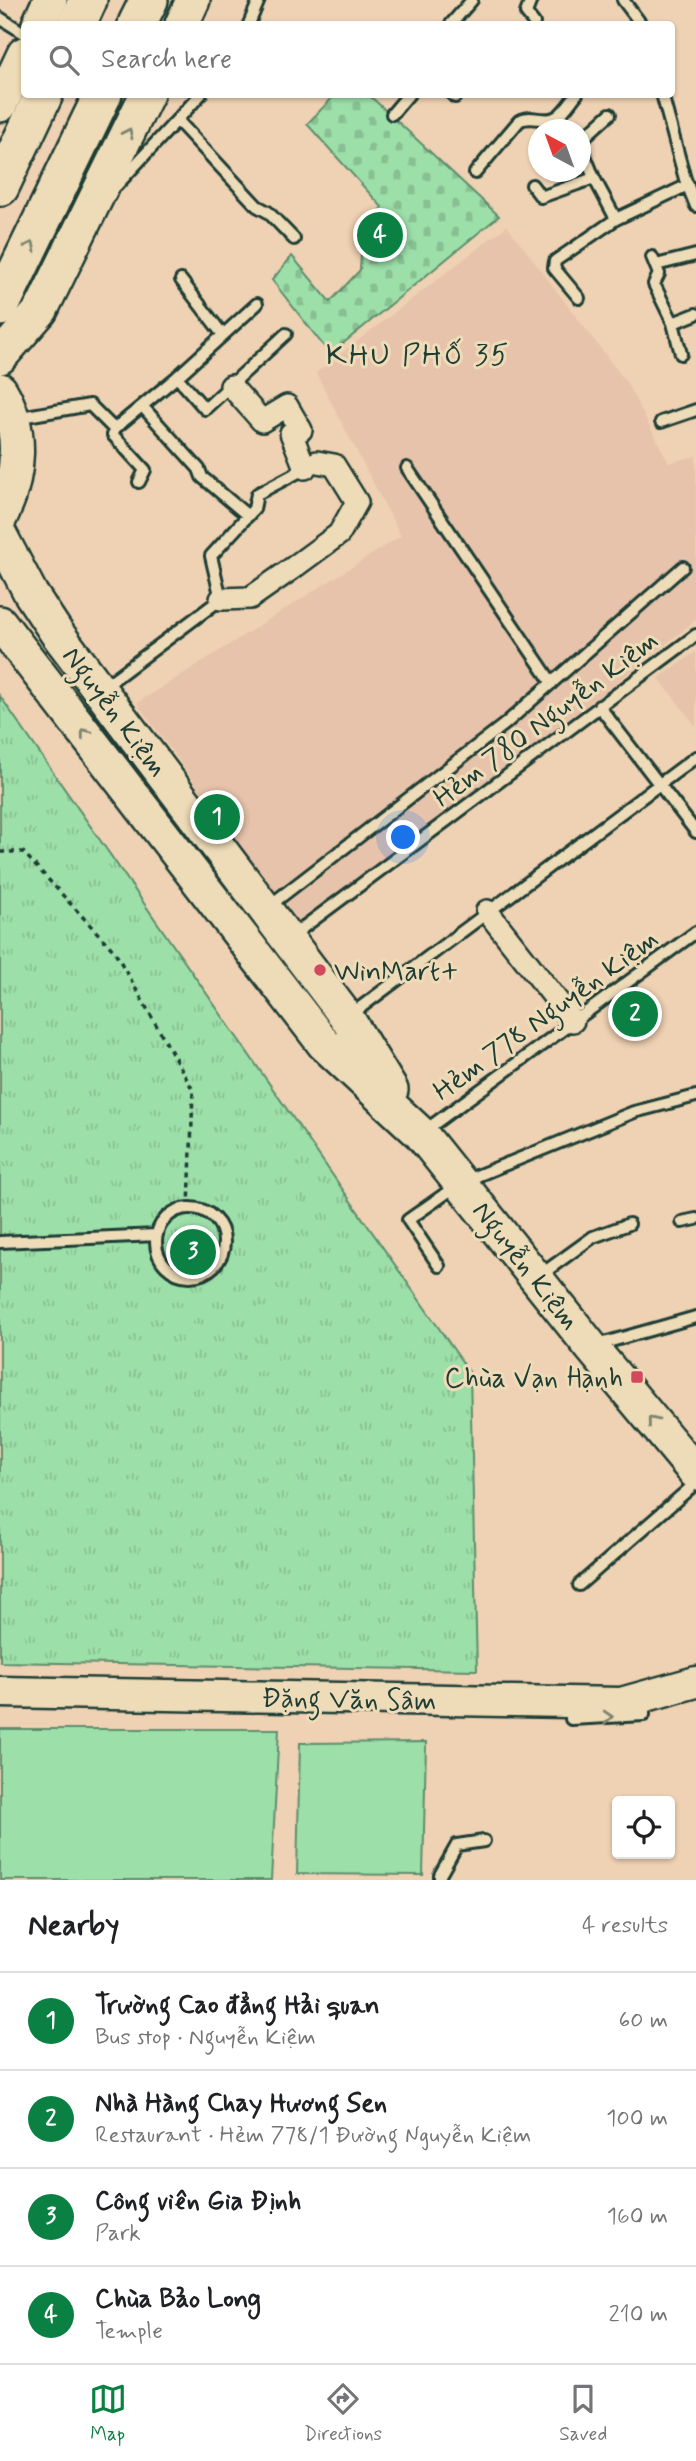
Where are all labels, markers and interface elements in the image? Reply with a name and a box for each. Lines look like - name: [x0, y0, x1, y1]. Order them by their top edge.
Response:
- search box: [21, 21, 675, 98]
- icon: search: [45, 41, 83, 79]
- text: Search here: [101, 43, 232, 77]
- north arrow: [528, 119, 591, 182]
- one-way arrow: [120, 128, 134, 140]
- pin: 4: [357, 209, 403, 261]
- one-way arrow: [23, 241, 37, 253]
- district label: KHU PHỐ 35: [326, 336, 510, 375]
- street label: Hẻm 780 Nguyễn Kiệm: [426, 623, 669, 819]
- street label: Nguyễn Kiệm: [50, 640, 175, 787]
- one-way arrow: [80, 728, 93, 740]
- pin: 1: [194, 791, 240, 843]
- your location: [386, 820, 420, 854]
- street label: Hẻm 778 Nguyễn Kiệm: [426, 922, 668, 1113]
- place label: WinMart+: [334, 954, 459, 991]
- marker: WinMart+: [312, 962, 328, 978]
- pin: 2: [612, 988, 658, 1040]
- street label: Nguyễn Kiệm: [460, 1194, 587, 1341]
- pin: 3: [170, 1226, 216, 1278]
- place label: Chùa Vạn Hạnh: [444, 1361, 623, 1398]
- marker: Chùa Vạn Hạnh: [629, 1369, 645, 1385]
- one-way arrow: [648, 1417, 660, 1430]
- street label: Đặng Văn Sâm: [261, 1680, 437, 1724]
- one-way arrow: [603, 1710, 614, 1725]
- map controls: [612, 1796, 675, 1859]
- button: locate: [612, 1796, 675, 1859]
- text: Nearby: [28, 1906, 119, 1945]
- text: 4 results: [582, 1911, 668, 1941]
- text: Trường Cao đẳng Hải quan: [95, 1989, 380, 2023]
- text: 1: [46, 2006, 56, 2036]
- text: 60 m: [619, 2006, 668, 2036]
- text: Bus stop · Nguyễn Kiệm: [95, 2023, 316, 2053]
- text: Nhà Hàng Chay Hương Sen: [95, 2087, 387, 2121]
- text: 2: [45, 2104, 57, 2134]
- text: 100 m: [606, 2104, 668, 2134]
- text: Restaurant · Hẻm 778/1 Đường Nguyễn Kiệm: [95, 2121, 531, 2151]
- text: Công viên Gia Định: [95, 2185, 301, 2219]
- text: 3: [46, 2202, 56, 2232]
- text: 160 m: [607, 2202, 668, 2232]
- text: Park: [95, 2219, 141, 2249]
- text: Chùa Bảo Long: [95, 2283, 261, 2317]
- text: 4: [44, 2300, 58, 2330]
- text: 210 m: [608, 2300, 668, 2330]
- text: Temple: [95, 2317, 163, 2347]
- tab: Map: [89, 2380, 127, 2447]
- tab: Directions: [304, 2380, 382, 2447]
- tab: Saved: [559, 2380, 607, 2447]

